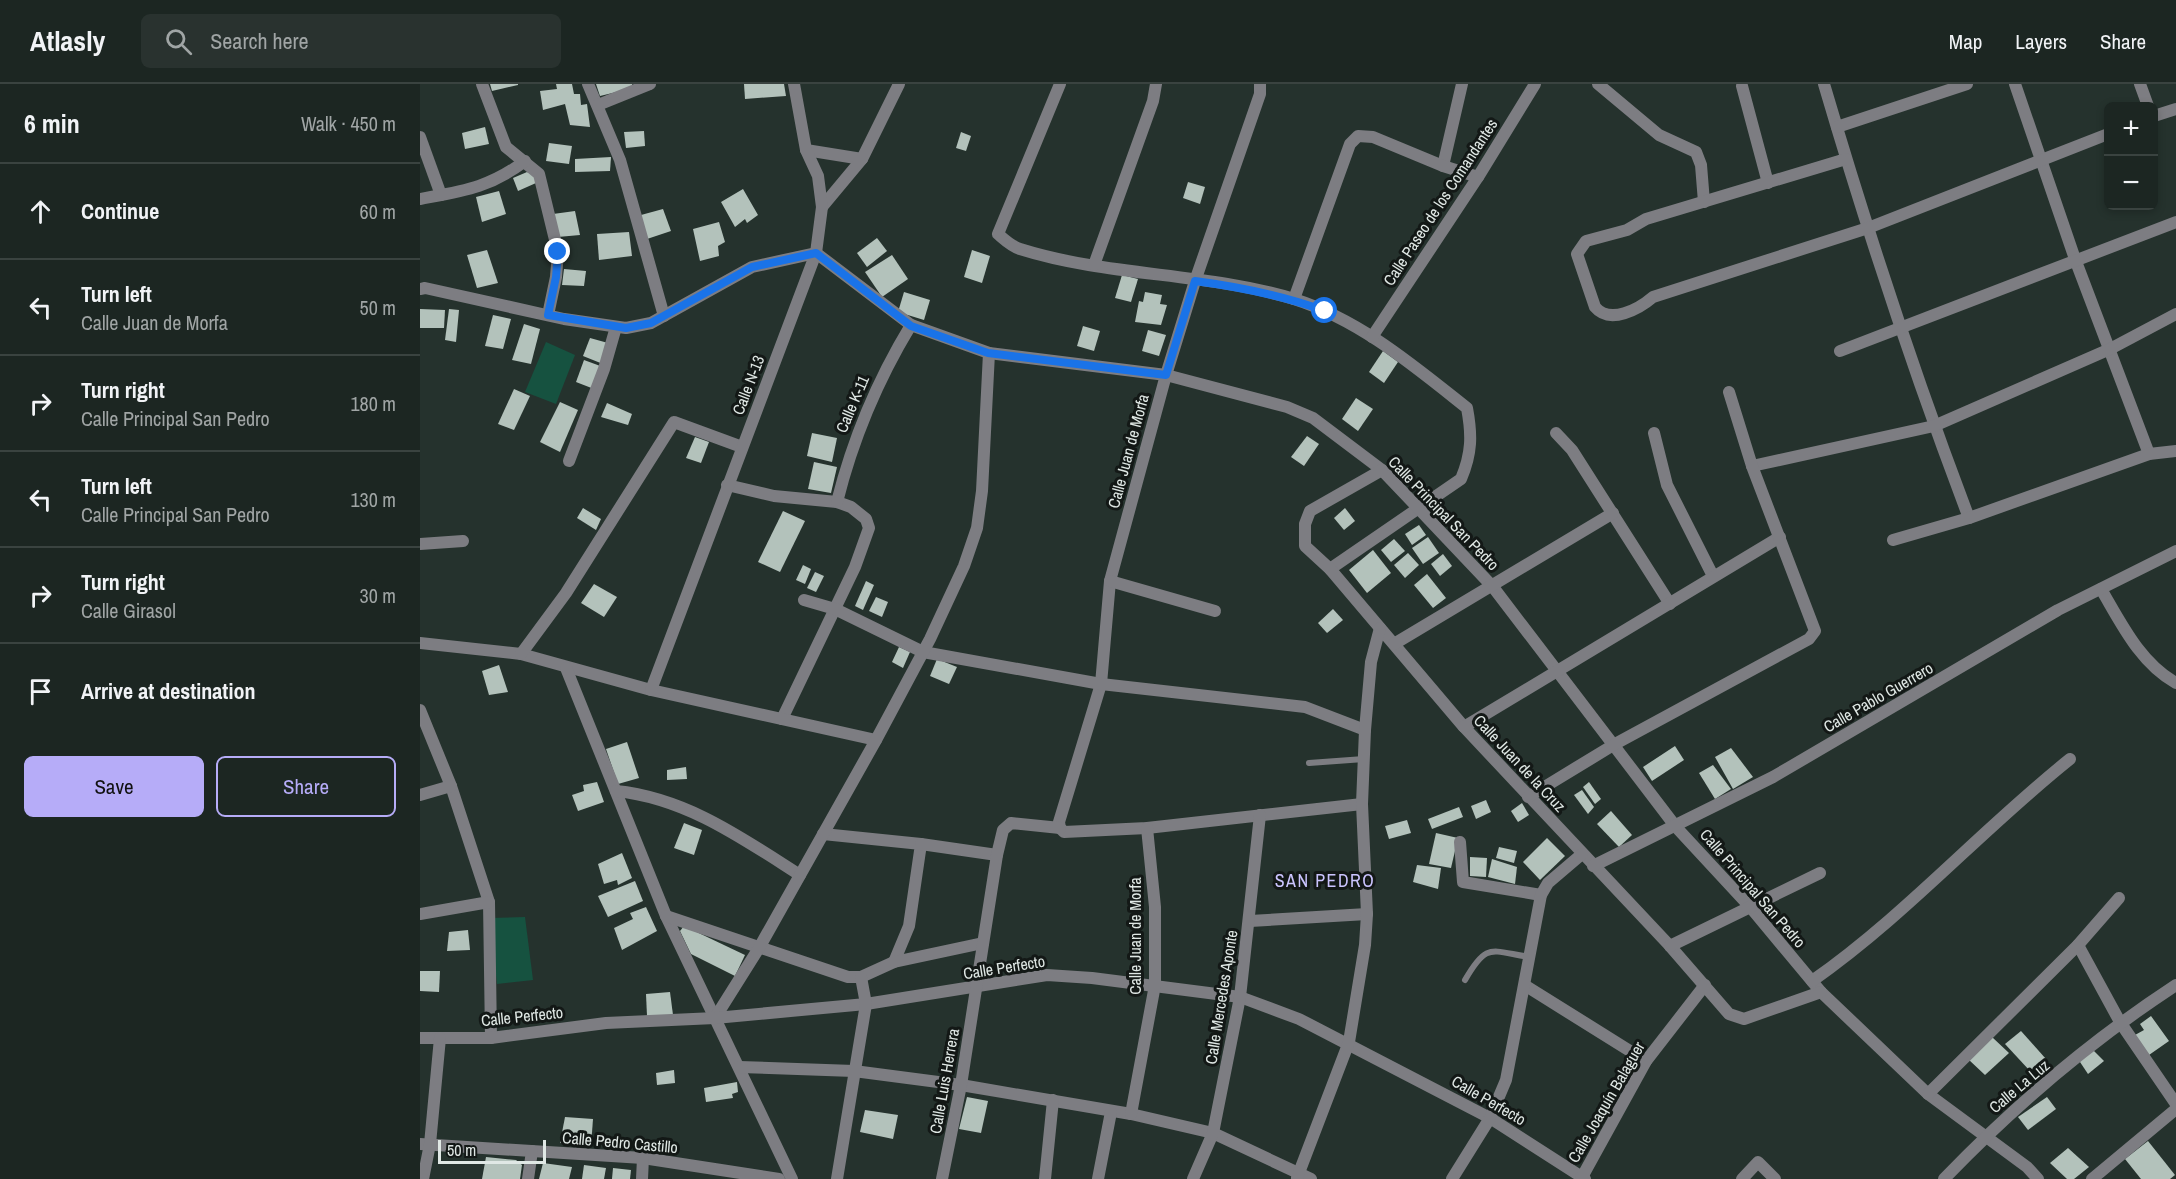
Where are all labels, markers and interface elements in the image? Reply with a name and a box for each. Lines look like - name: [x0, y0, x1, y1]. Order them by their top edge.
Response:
- search box: [141, 14, 561, 68]
- text: Atlasly: [30, 22, 105, 60]
- icon: search: [162, 25, 195, 58]
- text: Search here: [210, 26, 309, 56]
- text: Map: [1949, 27, 1982, 56]
- text: Layers: [2015, 27, 2067, 56]
- text: Share: [2100, 27, 2146, 56]
- map controls: [2104, 102, 2158, 210]
- button: +: [2104, 102, 2158, 156]
- text: 6 min: [24, 106, 80, 141]
- text: Walk · 450 m: [301, 110, 396, 137]
- street label: Calle Paseo de los Comandantes: [1378, 114, 1502, 290]
- button: −: [2104, 156, 2158, 210]
- icon: ahead: [24, 195, 57, 228]
- text: Continue: [81, 196, 159, 226]
- text: 60 m: [360, 198, 396, 225]
- route end: [544, 238, 570, 264]
- text: Turn left: [81, 279, 152, 309]
- icon: left: [24, 291, 57, 324]
- text: 50 m: [360, 294, 396, 321]
- route start: [1311, 297, 1337, 323]
- text: Calle Juan de Morfa: [81, 309, 228, 336]
- street label: Calle N-13: [727, 352, 769, 418]
- street label: Calle K-11: [830, 371, 874, 436]
- text: Turn right: [81, 375, 165, 405]
- icon: right: [24, 387, 57, 420]
- text: 180 m: [350, 390, 396, 417]
- street label: Calle Juan de Morfa: [1102, 391, 1154, 511]
- text: Calle Principal San Pedro: [81, 405, 270, 432]
- street label: Calle Principal San Pedro: [1384, 451, 1504, 575]
- text: Turn left: [81, 471, 152, 501]
- icon: left: [24, 483, 57, 516]
- text: 130 m: [350, 486, 396, 513]
- text: Calle Principal San Pedro: [81, 501, 270, 528]
- text: Turn right: [81, 567, 165, 597]
- icon: right: [24, 579, 57, 612]
- text: 30 m: [360, 582, 396, 609]
- text: Calle Girasol: [81, 597, 176, 624]
- street label: Calle Pablo Guerrero: [1819, 657, 1937, 737]
- icon: arrive: [24, 675, 57, 708]
- text: Arrive at destination: [81, 676, 255, 706]
- street label: Calle Juan de la Cruz: [1469, 710, 1571, 817]
- button: Save: [24, 756, 204, 817]
- button: Share: [216, 756, 396, 817]
- street label: Calle Principal San Pedro: [1695, 824, 1811, 952]
- district label: SAN PEDRO: [1275, 868, 1375, 893]
- street label: Calle Juan de Morfa: [1124, 877, 1146, 995]
- street label: Calle Mercedes Aponte: [1200, 928, 1242, 1066]
- street label: Calle Perfecto: [962, 950, 1046, 984]
- street label: Calle Perfecto: [480, 1001, 564, 1031]
- street label: Calle Luis Herrera: [924, 1026, 964, 1135]
- street label: Calle Joaquín Balaguer: [1562, 1037, 1650, 1167]
- street label: Calle La Luz: [1984, 1054, 2054, 1118]
- street label: Calle Perfecto: [1448, 1070, 1530, 1130]
- street label: Calle Pedro Castillo: [561, 1126, 679, 1158]
- scale bar: [438, 1137, 546, 1164]
- text: 50 m: [447, 1139, 476, 1161]

